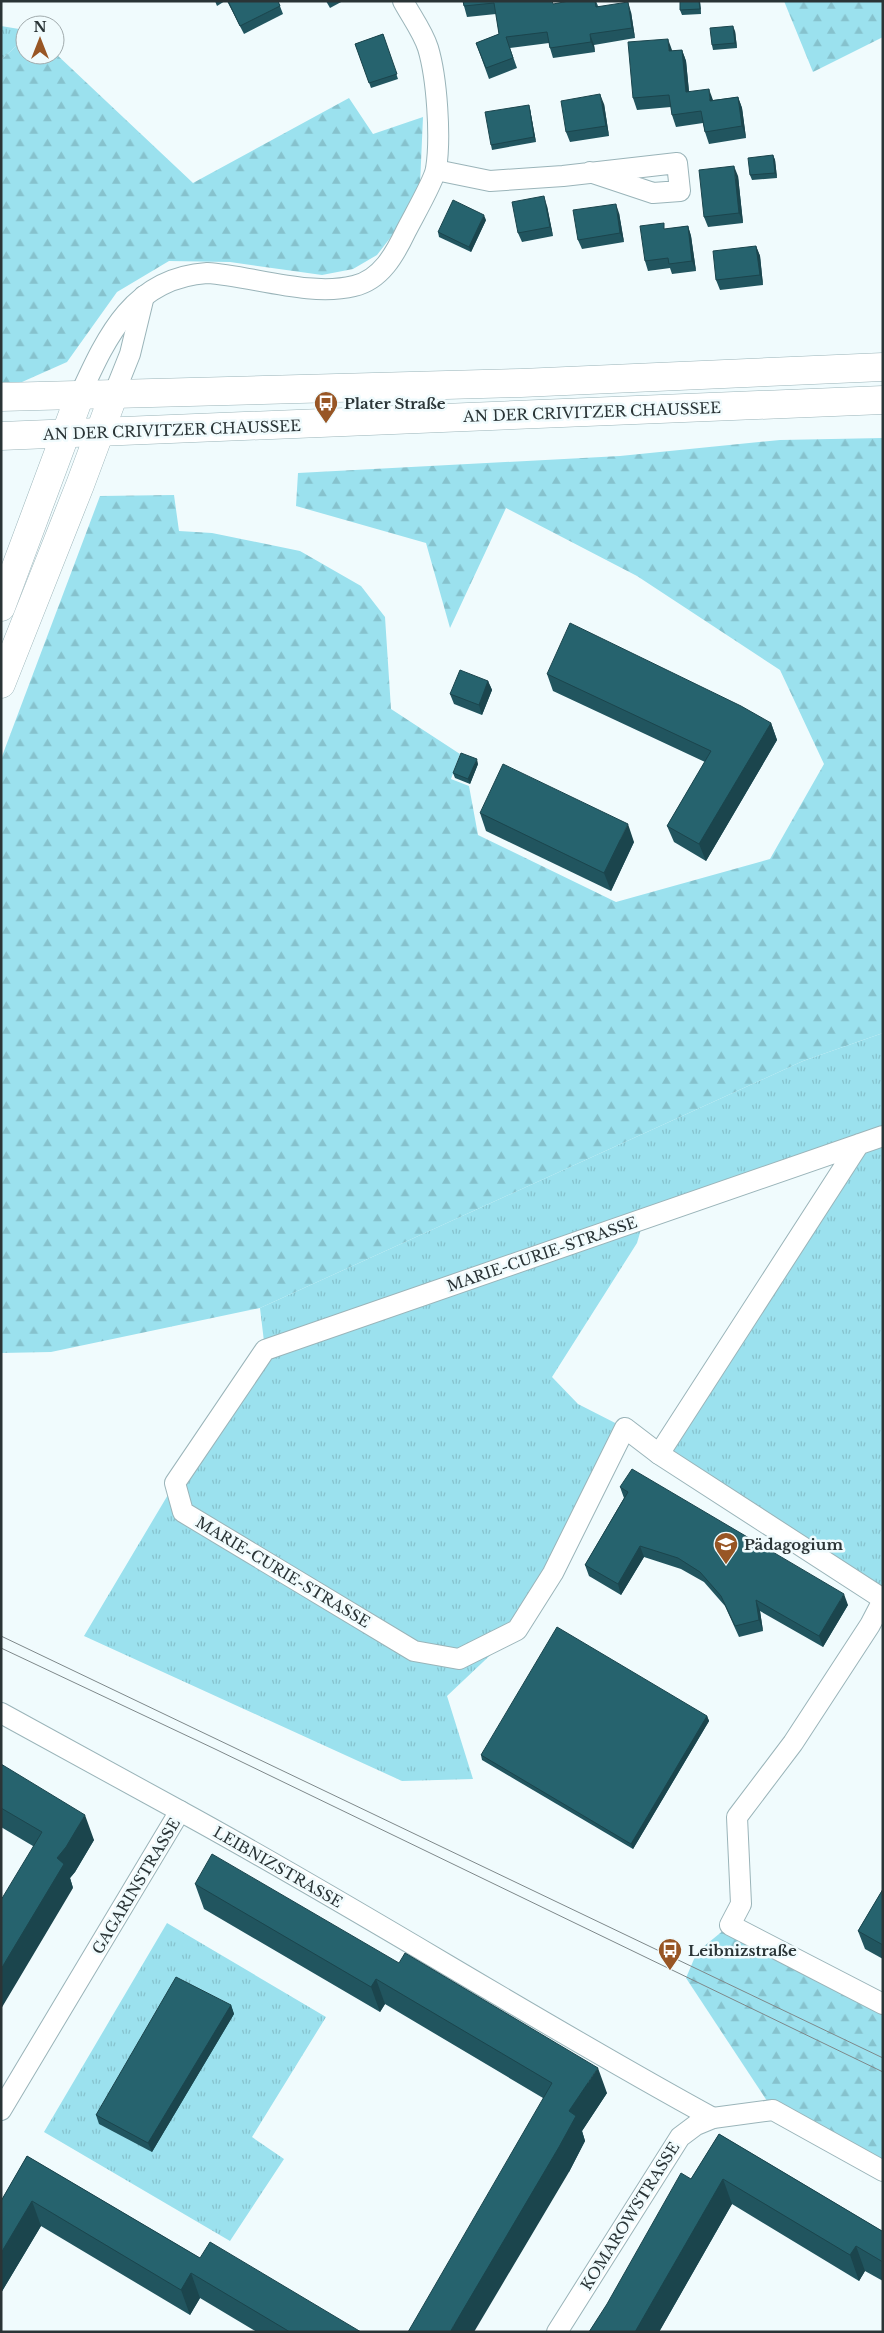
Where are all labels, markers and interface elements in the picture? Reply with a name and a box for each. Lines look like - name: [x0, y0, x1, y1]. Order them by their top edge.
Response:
- north arrow: [15, 15, 65, 65]
- text: N: [33, 18, 47, 36]
- bus stop icon: Plater Straße: [313, 390, 339, 424]
- place label: Plater Straße: [344, 394, 446, 413]
- street label: AN DER CRIVITZER CHAUSSEE: [462, 398, 721, 426]
- street label: AN DER CRIVITZER CHAUSSEE: [42, 416, 301, 444]
- street label: MARIE-CURIE-STRASSE: [444, 1212, 640, 1296]
- street label: MARIE-CURIE-STRASSE: [192, 1512, 374, 1632]
- school or university icon: Pädagogium: [713, 1531, 739, 1565]
- place label: Pädagogium: [744, 1535, 843, 1554]
- street label: GAGARINSTRASSE: [88, 1814, 184, 1957]
- street label: LEIBNIZSTRASSE: [210, 1822, 346, 1912]
- bus stop icon: Leibnizstraße: [657, 1937, 683, 1971]
- place label: Leibnizstraße: [688, 1941, 797, 1960]
- street label: KOMAROWSTRASSE: [577, 2138, 683, 2294]

